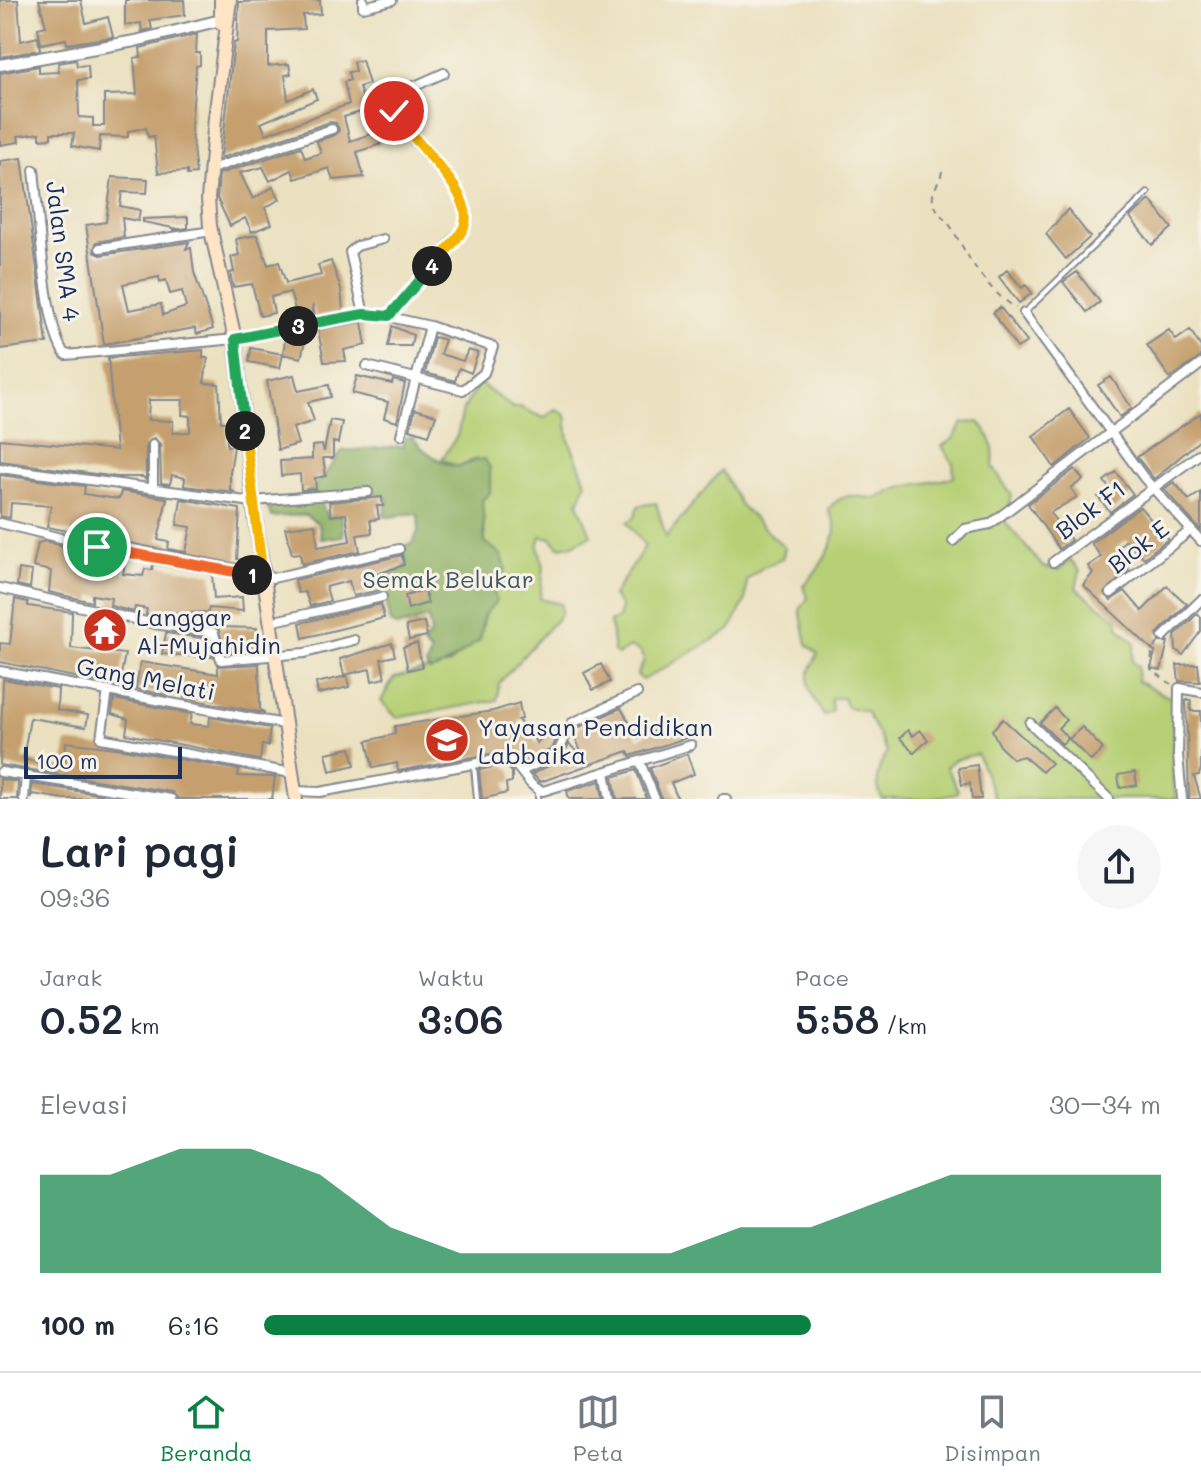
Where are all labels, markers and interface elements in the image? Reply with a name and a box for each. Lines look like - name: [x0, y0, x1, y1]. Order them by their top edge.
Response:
- pin: [360, 77, 428, 145]
- icon: check: [372, 89, 416, 133]
- street label: Jalan SMA 4: [40, 179, 88, 323]
- pin: 4: [412, 246, 452, 286]
- text: 4: [425, 251, 439, 280]
- pin: 3: [278, 306, 318, 346]
- text: 3: [291, 311, 305, 340]
- pin: 2: [225, 411, 265, 451]
- text: 2: [239, 416, 251, 445]
- street label: Blok F1: [1049, 473, 1131, 545]
- street label: Blok E: [1101, 512, 1175, 580]
- pin: [63, 513, 131, 581]
- icon: arrive: [75, 525, 119, 569]
- pin: 1: [232, 555, 272, 595]
- text: 1: [247, 560, 257, 589]
- park label: Semak Belukar: [362, 563, 534, 594]
- place label: Langgar Al-Mujahidin: [136, 601, 281, 660]
- temple icon: Langgar Al-Mujahidin: [81, 606, 129, 654]
- street label: Gang Melati: [74, 649, 218, 707]
- place label: Yayasan Pendidikan Labbaika: [478, 711, 713, 770]
- school or university icon: Yayasan Pendidikan Labbaika: [423, 716, 471, 764]
- scale bar: [24, 743, 182, 779]
- text: 100 m: [36, 746, 98, 775]
- text: Lari pagi: [40, 821, 239, 878]
- button: share: [1077, 825, 1161, 909]
- text: 09:36: [40, 880, 110, 914]
- text: Jarak: [40, 963, 102, 992]
- text: Waktu: [418, 963, 484, 992]
- text: Pace: [795, 963, 849, 992]
- text: 0.52: [40, 992, 123, 1044]
- text: 3:06: [418, 992, 504, 1044]
- text: 5:58: [795, 992, 879, 1044]
- text: km: [123, 1011, 159, 1040]
- text: /km: [879, 1011, 927, 1040]
- text: Elevasi: [40, 1087, 128, 1121]
- text: 30–34 m: [1049, 1087, 1161, 1121]
- text: 100 m: [40, 1308, 115, 1342]
- text: 6:16: [168, 1308, 219, 1342]
- tab: Beranda: [160, 1390, 252, 1467]
- tab: Peta: [573, 1390, 624, 1467]
- tab: Disimpan: [944, 1390, 1041, 1467]

